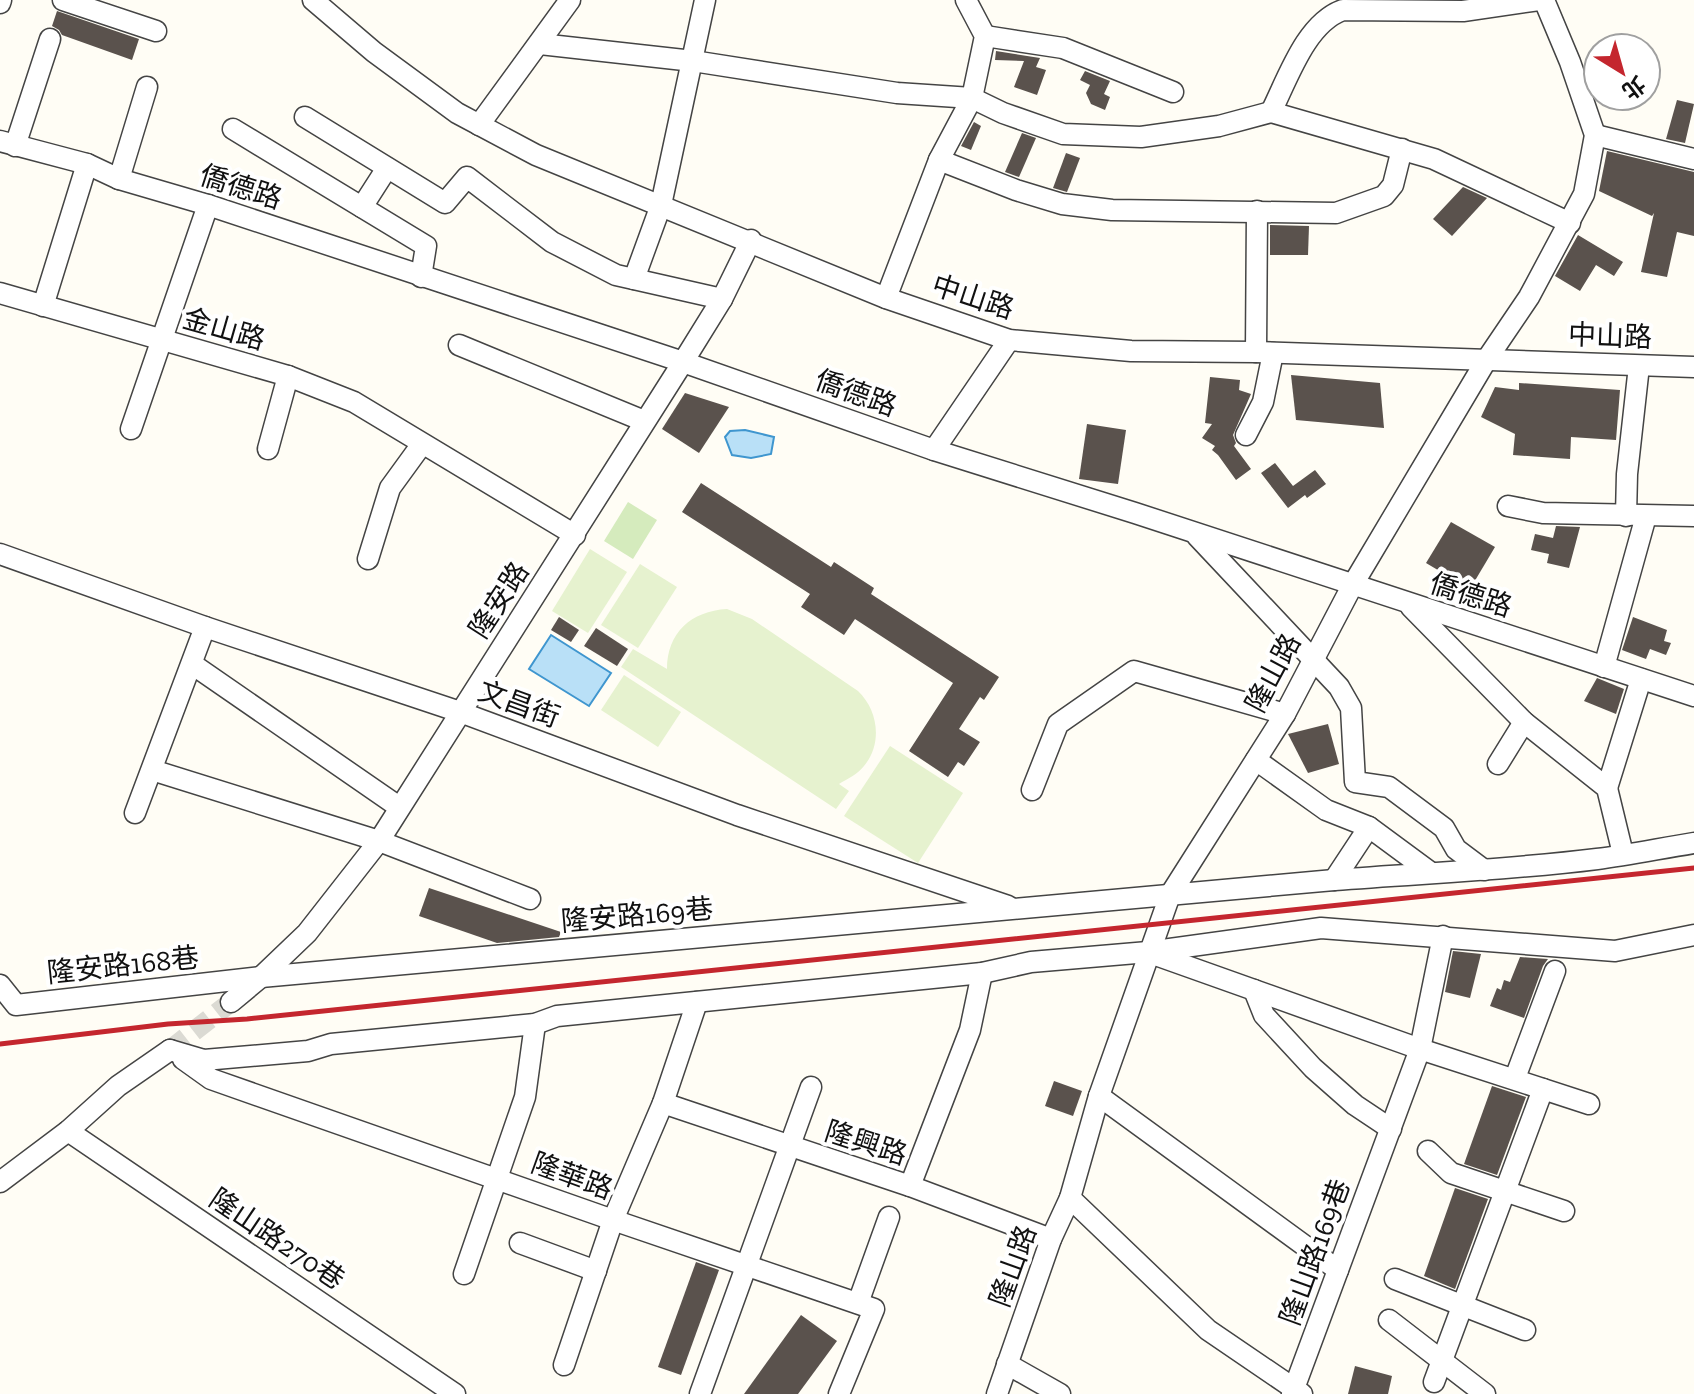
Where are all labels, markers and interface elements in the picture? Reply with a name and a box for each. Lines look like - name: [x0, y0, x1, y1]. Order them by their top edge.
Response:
- north arrow: [1582, 32, 1662, 112]
- text: 北: [1617, 70, 1651, 105]
- street label: 僑德路: [196, 158, 286, 216]
- street label: 中山路: [928, 268, 1018, 326]
- street label: 金山路: [179, 302, 269, 356]
- street label: 中山路: [1567, 318, 1653, 354]
- street label: 僑德路: [811, 363, 901, 423]
- street label: 隆安路: [462, 556, 536, 644]
- street label: 僑德路: [1426, 566, 1516, 624]
- street label: 隆山路: [1239, 628, 1307, 718]
- street label: 文昌街: [474, 674, 564, 734]
- street label: 隆安路169巷: [560, 892, 714, 938]
- street label: 隆安路168巷: [45, 941, 201, 989]
- street label: 隆興路: [821, 1114, 911, 1172]
- street label: 隆華路: [527, 1146, 617, 1206]
- street label: 隆山路169巷: [1273, 1175, 1357, 1329]
- street label: 隆山路270巷: [203, 1182, 351, 1296]
- street label: 隆山路: [983, 1221, 1043, 1311]

